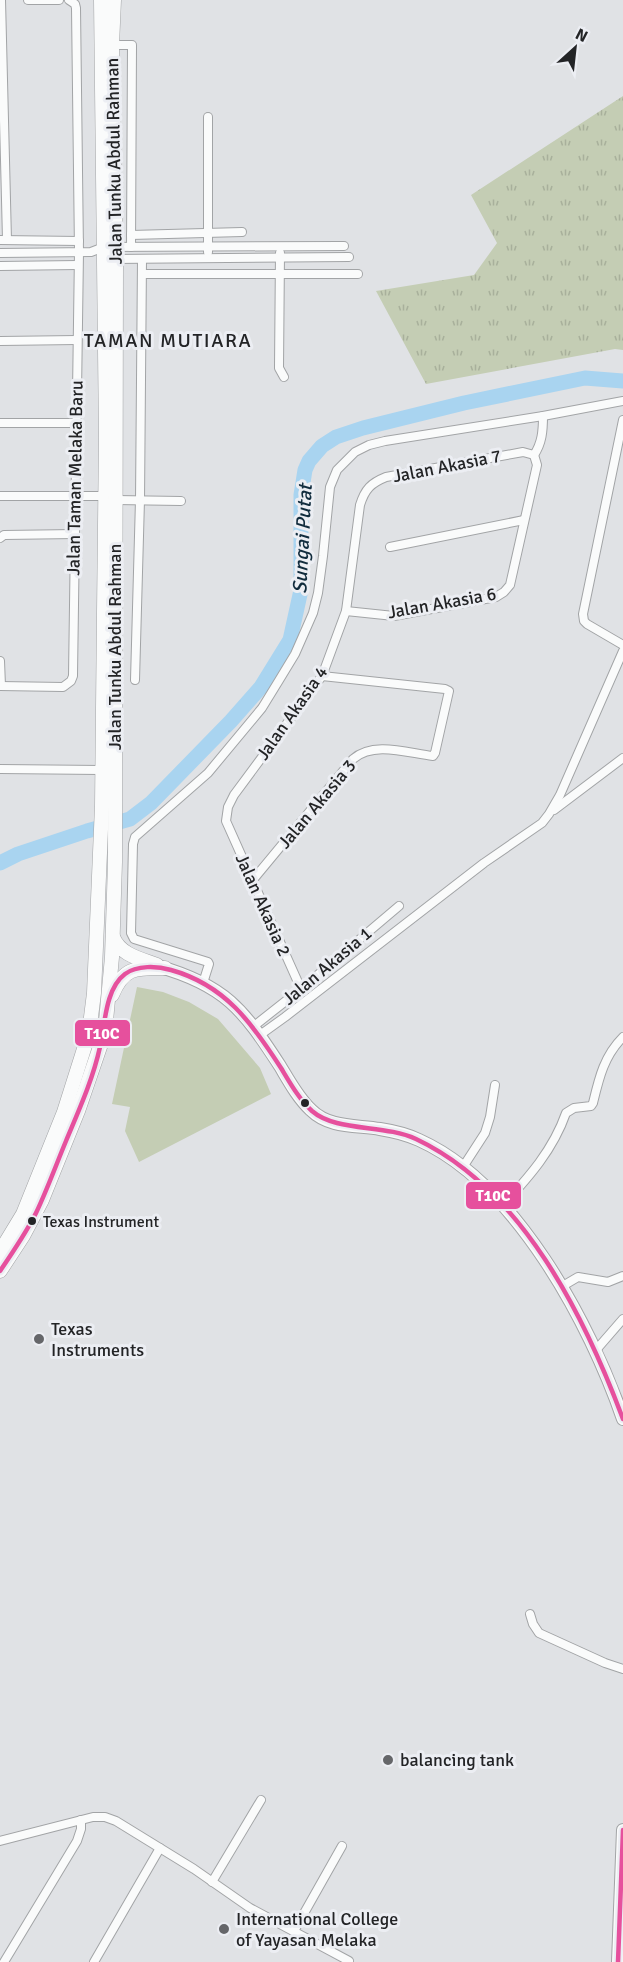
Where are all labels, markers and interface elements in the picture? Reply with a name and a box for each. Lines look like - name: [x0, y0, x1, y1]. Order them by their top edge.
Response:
- north arrow: [545, 18, 605, 78]
- text: N: [572, 24, 591, 47]
- street label: Jalan Tunku Abdul Rahman: [101, 58, 127, 264]
- district label: TAMAN MUTIARA: [84, 328, 252, 353]
- street label: Jalan Taman Melaka Baru: [62, 380, 88, 576]
- street label: Jalan Akasia 7: [391, 445, 503, 487]
- water label: Sungai Putat: [287, 482, 318, 594]
- street label: Jalan Tunku Abdul Rahman: [104, 544, 126, 750]
- street label: Jalan Akasia 6: [386, 583, 498, 623]
- street label: Jalan Akasia 4: [252, 662, 333, 764]
- street label: Jalan Akasia 3: [273, 755, 361, 853]
- street label: Jalan Akasia 2: [231, 850, 295, 960]
- street label: Jalan Akasia 1: [278, 922, 376, 1010]
- line badge: T10C: [74, 1019, 131, 1047]
- text: T10C: [84, 1024, 120, 1044]
- unlabelled marker: [299, 1097, 311, 1109]
- line badge: T10C: [465, 1181, 522, 1210]
- text: T10C: [475, 1186, 511, 1206]
- place label: Texas Instrument: [43, 1212, 160, 1232]
- marker: Texas Instrument: [26, 1215, 38, 1227]
- place label: Texas Instruments: [51, 1318, 144, 1361]
- marker: Texas Instruments: [32, 1332, 46, 1346]
- place label: balancing tank: [400, 1749, 514, 1771]
- marker: balancing tank: [381, 1753, 395, 1767]
- place label: International College of Yayasan Melaka: [236, 1908, 398, 1951]
- marker: International College of Yayasan Melaka: [217, 1922, 231, 1936]

